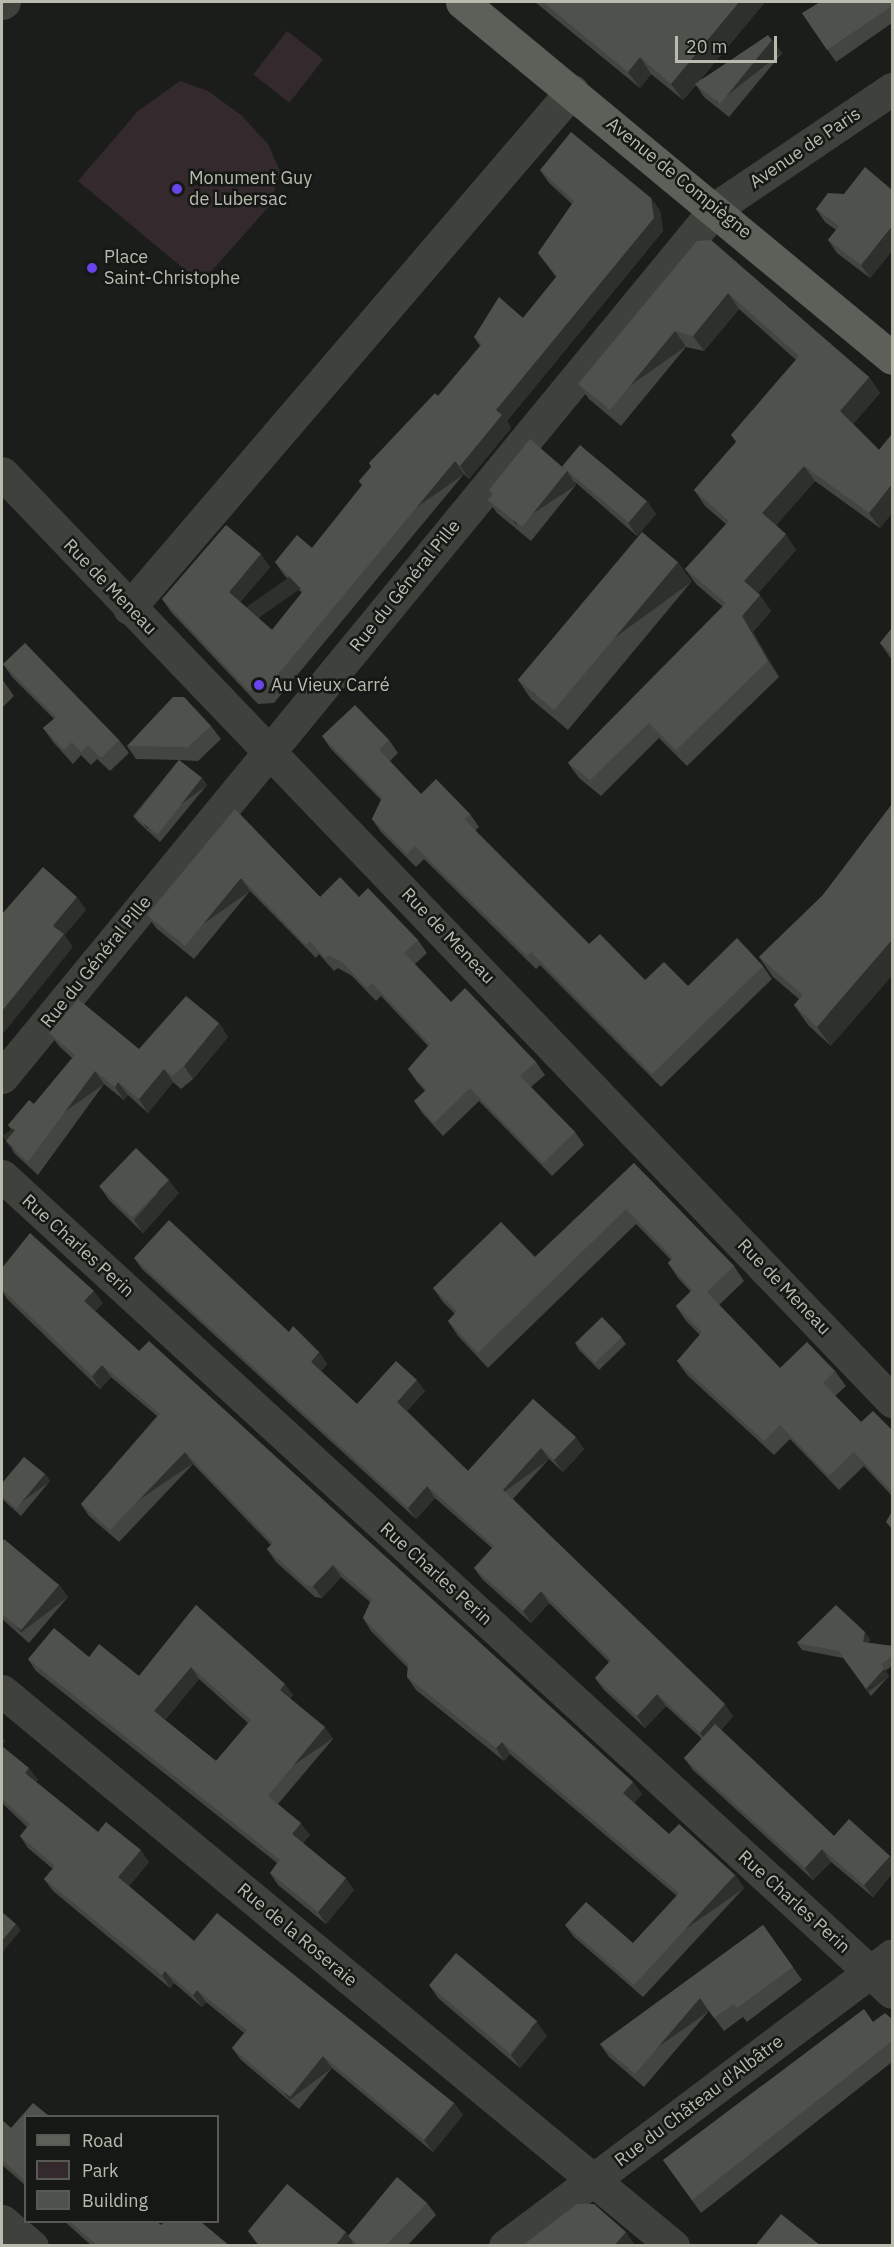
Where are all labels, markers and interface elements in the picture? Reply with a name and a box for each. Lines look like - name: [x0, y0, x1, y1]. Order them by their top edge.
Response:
- scale bar: [678, 24, 780, 62]
- text: 20 m: [686, 35, 728, 58]
- street label: Avenue de Paris: [745, 103, 865, 193]
- street label: Avenue de Compiègne: [602, 113, 756, 243]
- place label: Monument Guy de Lubersac: [189, 168, 312, 210]
- marker: Monument Guy de Lubersac: [170, 182, 184, 196]
- place label: Place Saint-Christophe: [104, 247, 240, 290]
- marker: Place Saint-Christophe: [85, 261, 99, 275]
- street label: Rue du Général Pille: [345, 516, 465, 656]
- street label: Rue de Meneau: [59, 535, 161, 639]
- place label: Au Vieux Carré: [271, 674, 390, 696]
- marker: Au Vieux Carré: [252, 678, 266, 692]
- street label: Rue de Meneau: [397, 884, 499, 988]
- street label: Rue du Général Pille: [36, 892, 156, 1032]
- street label: Rue Charles Perin: [18, 1190, 138, 1302]
- street label: Rue de Meneau: [733, 1235, 835, 1339]
- street label: Rue Charles Perin: [376, 1518, 496, 1630]
- street label: Rue Charles Perin: [734, 1846, 854, 1958]
- street label: Rue de la Roseraie: [233, 1879, 361, 1991]
- street label: Rue du Château d'Albâtre: [611, 2031, 787, 2171]
- legend: [24, 2115, 219, 2223]
- text: Road: [82, 2129, 123, 2152]
- text: Park: [82, 2159, 118, 2182]
- text: Building: [82, 2189, 148, 2212]

